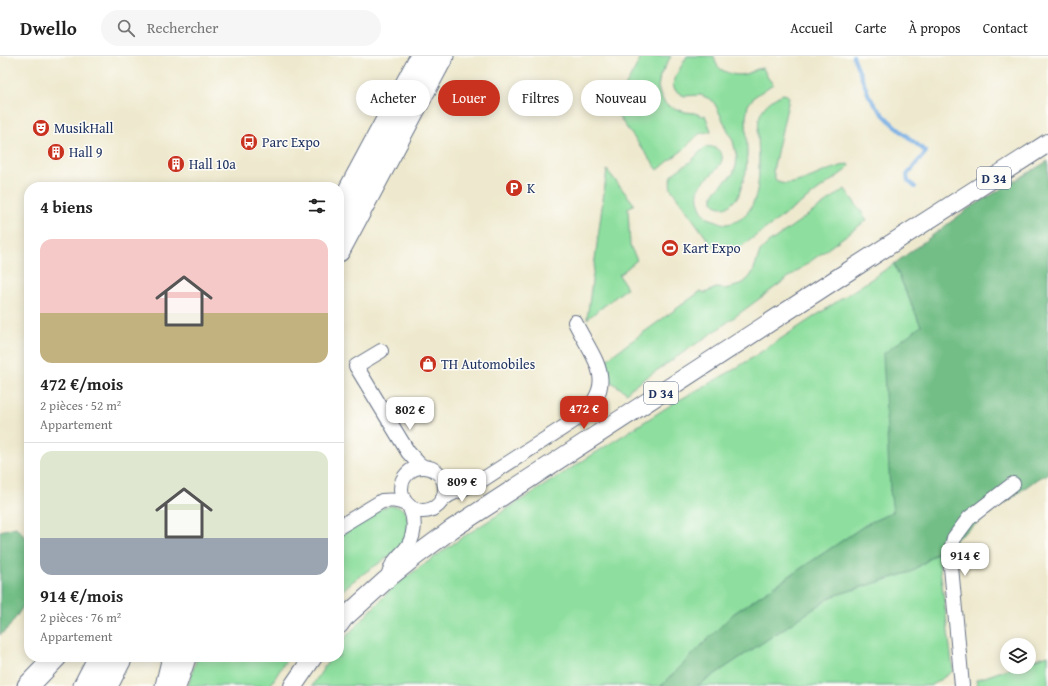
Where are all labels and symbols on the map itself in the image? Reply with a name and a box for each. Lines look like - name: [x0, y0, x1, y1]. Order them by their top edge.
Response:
- theatre icon: MusikHall: [31, 118, 51, 138]
- place label: MusikHall: [54, 118, 113, 138]
- bus stop icon: Parc Expo: [239, 132, 259, 152]
- place label: Parc Expo: [262, 132, 320, 152]
- building icon: Hall 9: [46, 142, 66, 162]
- place label: Hall 9: [69, 142, 103, 162]
- building icon: Hall 10a: [166, 154, 186, 174]
- place label: Hall 10a: [189, 154, 236, 174]
- road number: D 34: [977, 167, 1011, 189]
- parking icon: K: [504, 178, 524, 198]
- place label: K: [527, 178, 536, 198]
- sports icon: Kart Expo: [660, 238, 680, 258]
- place label: Kart Expo: [683, 238, 741, 258]
- shop icon: TH Automobiles: [418, 354, 438, 374]
- place label: TH Automobiles: [441, 354, 535, 374]
- road number: D 34: [644, 382, 678, 404]
- pin: 472 €: [556, 396, 612, 430]
- pin: 802 €: [382, 397, 438, 431]
- pin: 809 €: [434, 469, 490, 503]
- pin: 914 €: [937, 543, 993, 577]

